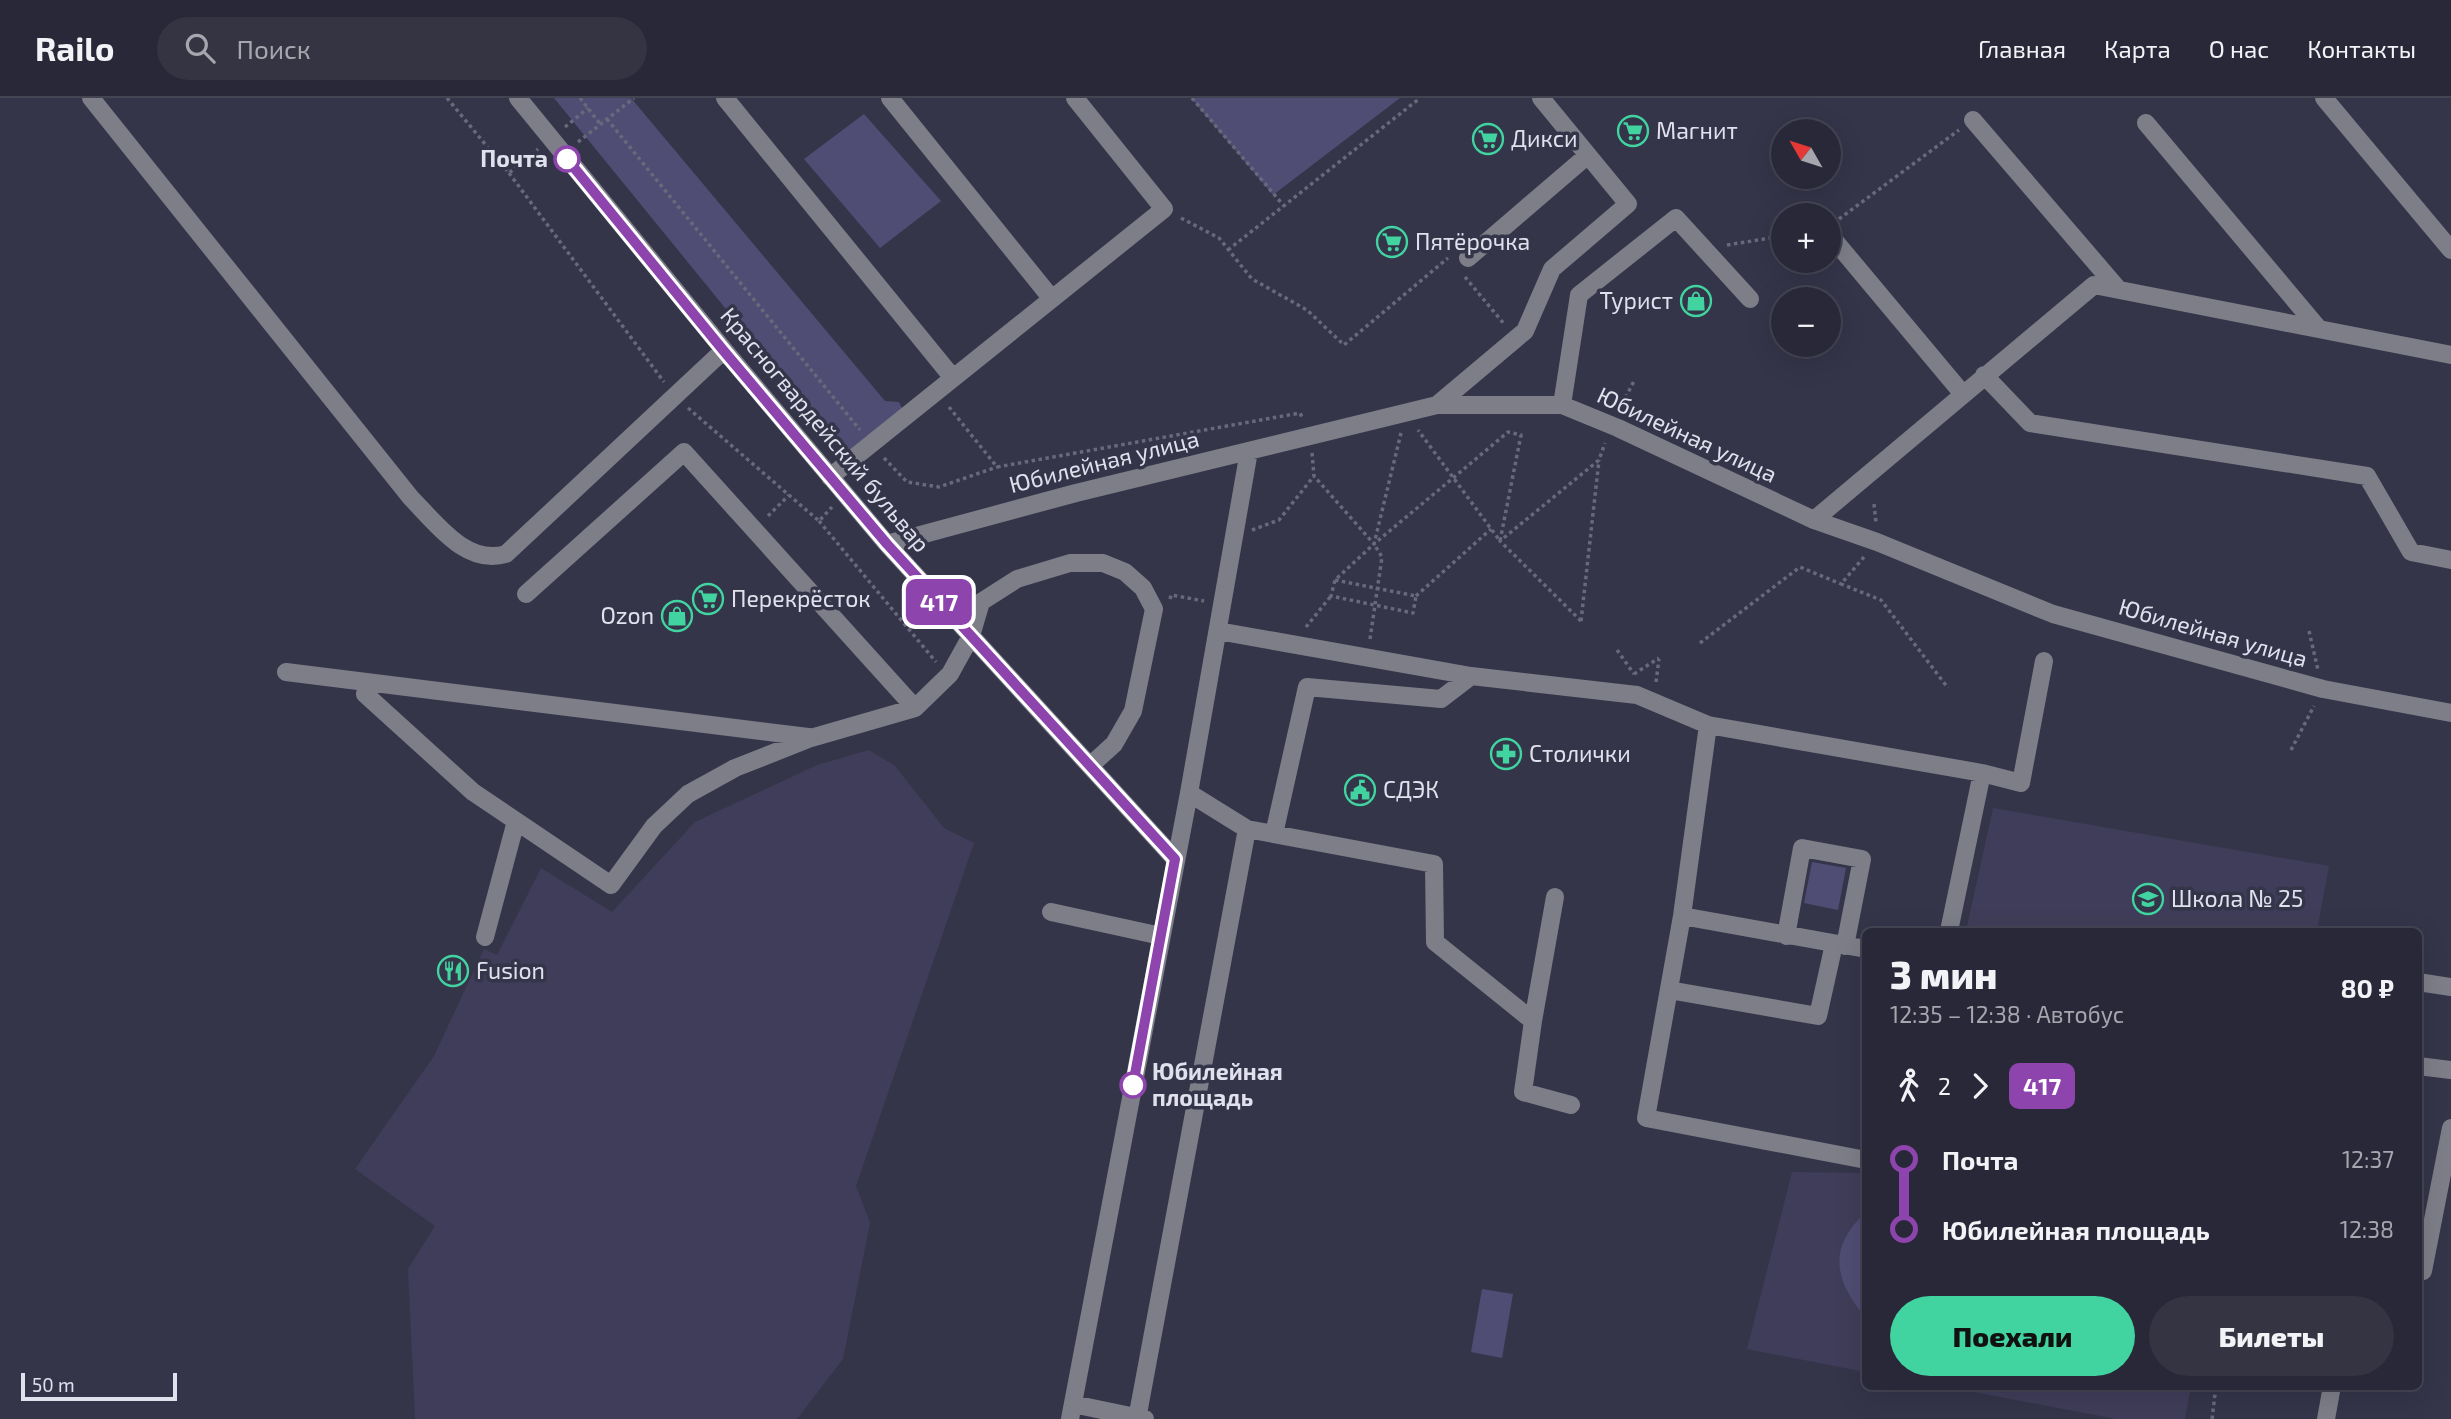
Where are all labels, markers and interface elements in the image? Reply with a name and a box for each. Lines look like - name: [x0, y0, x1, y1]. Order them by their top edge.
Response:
- search box: [157, 17, 647, 80]
- text: Railo: [35, 28, 115, 68]
- icon: search: [181, 29, 219, 67]
- text: Поиск: [237, 33, 311, 64]
- text: Главная: [1978, 34, 2066, 63]
- text: Карта: [2104, 34, 2171, 63]
- text: О нас: [2209, 34, 2269, 63]
- text: Контакты: [2307, 34, 2416, 63]
- supermarket icon: Магнит: [1616, 114, 1650, 148]
- place label: Магнит: [1656, 116, 1738, 144]
- north arrow: [1771, 119, 1841, 189]
- map controls: [1771, 119, 1841, 357]
- supermarket icon: Дикси: [1471, 122, 1505, 156]
- place label: Дикси: [1511, 124, 1578, 152]
- place label: Почта: [480, 144, 548, 172]
- marker: Почта: [554, 146, 580, 172]
- button: +: [1771, 203, 1841, 273]
- supermarket icon: Пятёрочка: [1375, 225, 1409, 259]
- place label: Пятёрочка: [1415, 227, 1530, 255]
- shop icon: Турист: [1679, 284, 1713, 318]
- place label: Турист: [1600, 286, 1673, 315]
- button: −: [1771, 287, 1841, 357]
- street label: Красногвардейский бульвар: [714, 301, 936, 558]
- street label: Юбилейная улица: [1593, 380, 1782, 489]
- street label: Юбилейная улица: [1006, 424, 1202, 499]
- line badge: 417: [899, 579, 979, 625]
- supermarket icon: Перекрёсток: [691, 582, 725, 616]
- place label: Перекрёсток: [731, 584, 871, 612]
- text: 417: [920, 587, 958, 616]
- street label: Юбилейная улица: [2116, 592, 2311, 673]
- shop icon: Ozon: [660, 599, 694, 633]
- place label: Ozon: [601, 601, 654, 629]
- pharmacy icon: Столички: [1489, 737, 1523, 771]
- place label: Столички: [1529, 739, 1631, 767]
- public building icon: СДЭК: [1343, 773, 1377, 807]
- place label: СДЭК: [1383, 775, 1439, 803]
- school or university icon: Школа № 25: [2131, 882, 2165, 916]
- place label: Школа № 25: [2171, 884, 2303, 912]
- text: 3 мин: [1890, 951, 1998, 997]
- restaurant icon: Fusion: [436, 954, 470, 988]
- place label: Fusion: [476, 956, 545, 984]
- text: 80 ₽: [2340, 972, 2394, 1003]
- text: 12:35 – 12:38 · Автобус: [1890, 1000, 2124, 1028]
- place label: Юбилейная площадь: [1152, 1057, 1283, 1111]
- icon: walk: [1890, 1067, 1928, 1105]
- icon: forward: [1961, 1067, 1999, 1105]
- text: 417: [2023, 1071, 2061, 1100]
- marker: Юбилейная площадь: [1120, 1072, 1146, 1098]
- text: 2: [1938, 1072, 1951, 1100]
- text: Почта: [1942, 1144, 2018, 1175]
- text: 12:37: [2342, 1145, 2394, 1173]
- text: Юбилейная площадь: [1942, 1214, 2210, 1245]
- text: 12:38: [2340, 1215, 2394, 1243]
- button: Поехали: [1890, 1296, 2135, 1376]
- button: Билеты: [2149, 1296, 2394, 1376]
- scale bar: [21, 1370, 177, 1402]
- text: 50 m: [32, 1373, 75, 1396]

